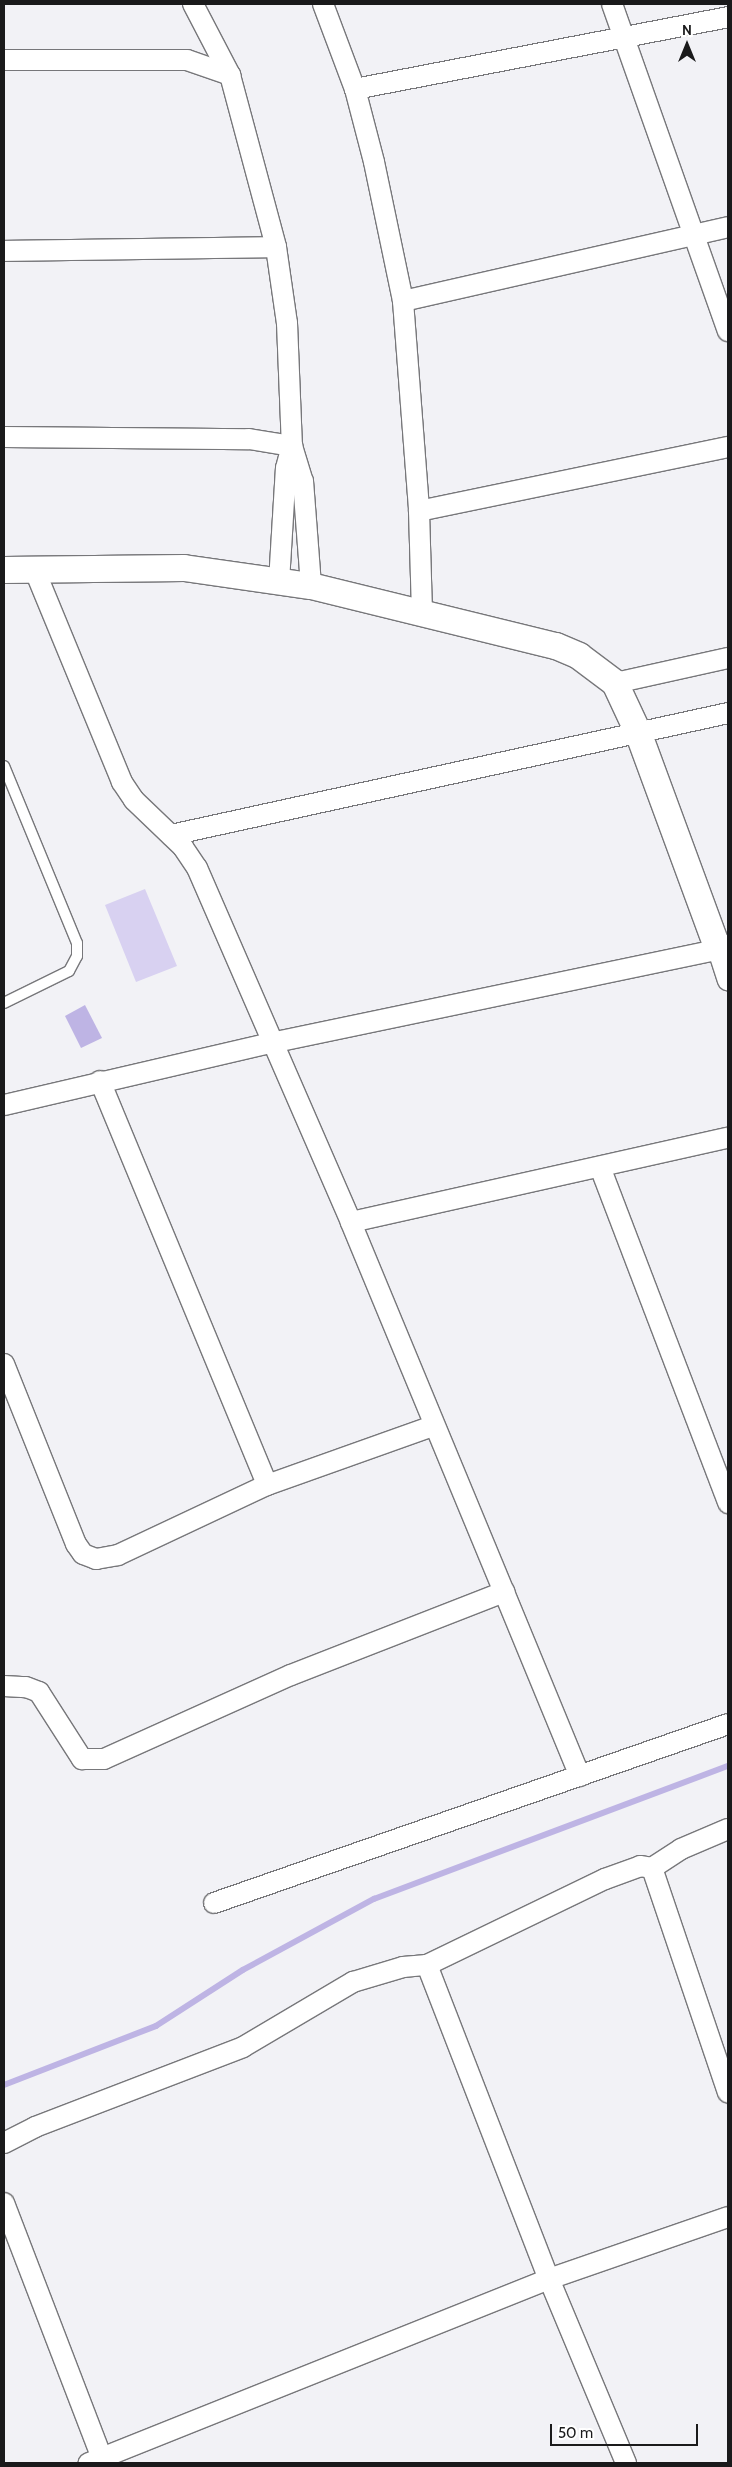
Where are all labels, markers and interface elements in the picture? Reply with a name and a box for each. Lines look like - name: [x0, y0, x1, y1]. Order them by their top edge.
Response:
- north arrow: [662, 20, 712, 70]
- text: N: [682, 21, 692, 39]
- scale bar: [552, 2414, 700, 2446]
- text: 50 m: [558, 2424, 593, 2442]

